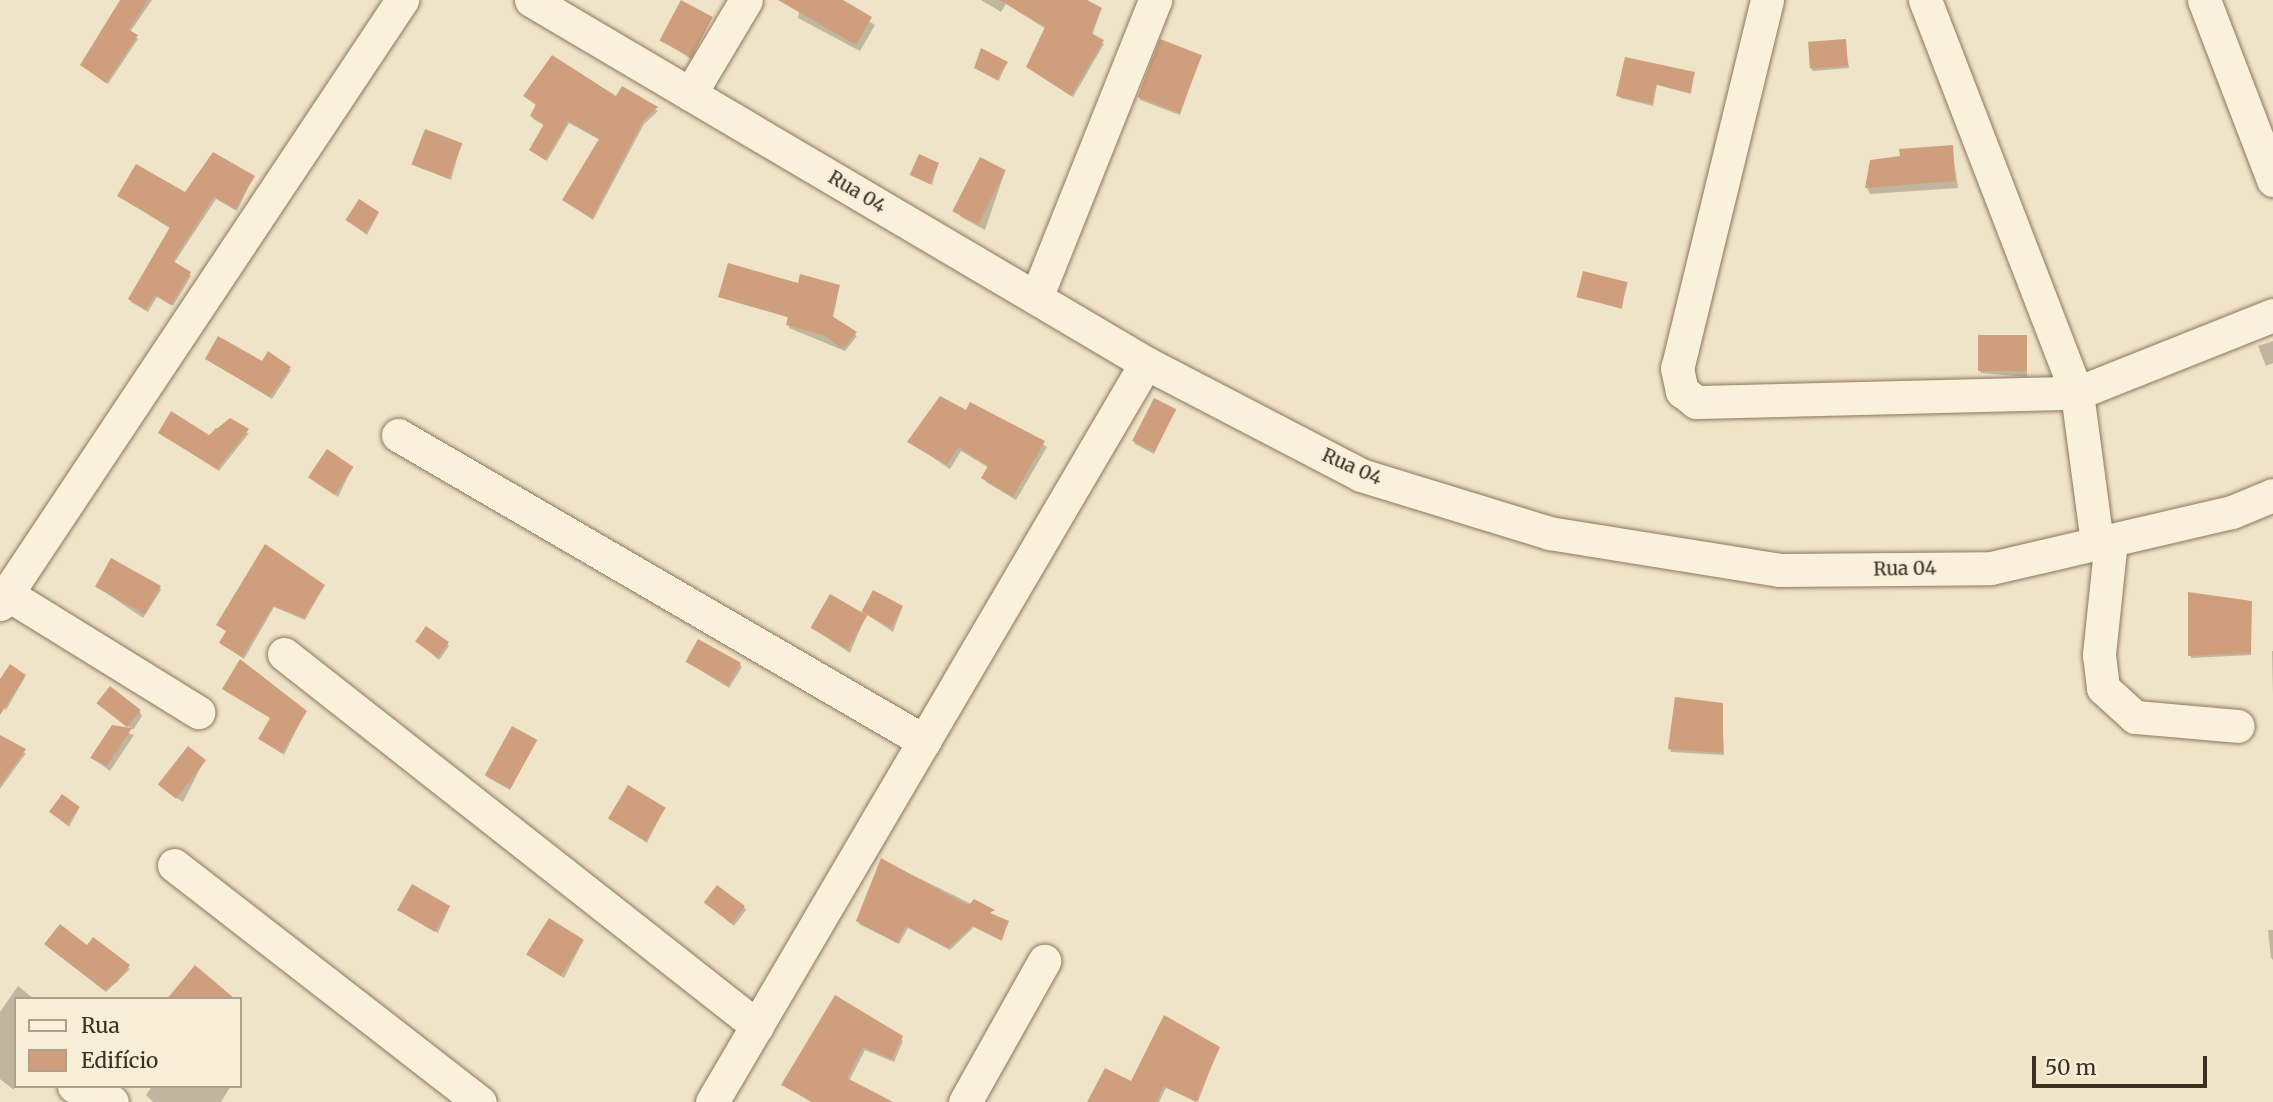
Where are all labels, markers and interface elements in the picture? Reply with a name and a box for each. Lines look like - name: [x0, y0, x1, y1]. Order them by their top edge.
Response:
- street label: Rua 04: [824, 166, 890, 218]
- street label: Rua 04: [1318, 444, 1386, 490]
- street label: Rua 04: [1873, 557, 1937, 581]
- legend: [14, 997, 242, 1088]
- text: Rua: [81, 1012, 120, 1039]
- scale bar: [2035, 1042, 2210, 1086]
- text: Edifício: [81, 1047, 158, 1074]
- text: 50 m: [2045, 1054, 2096, 1081]

